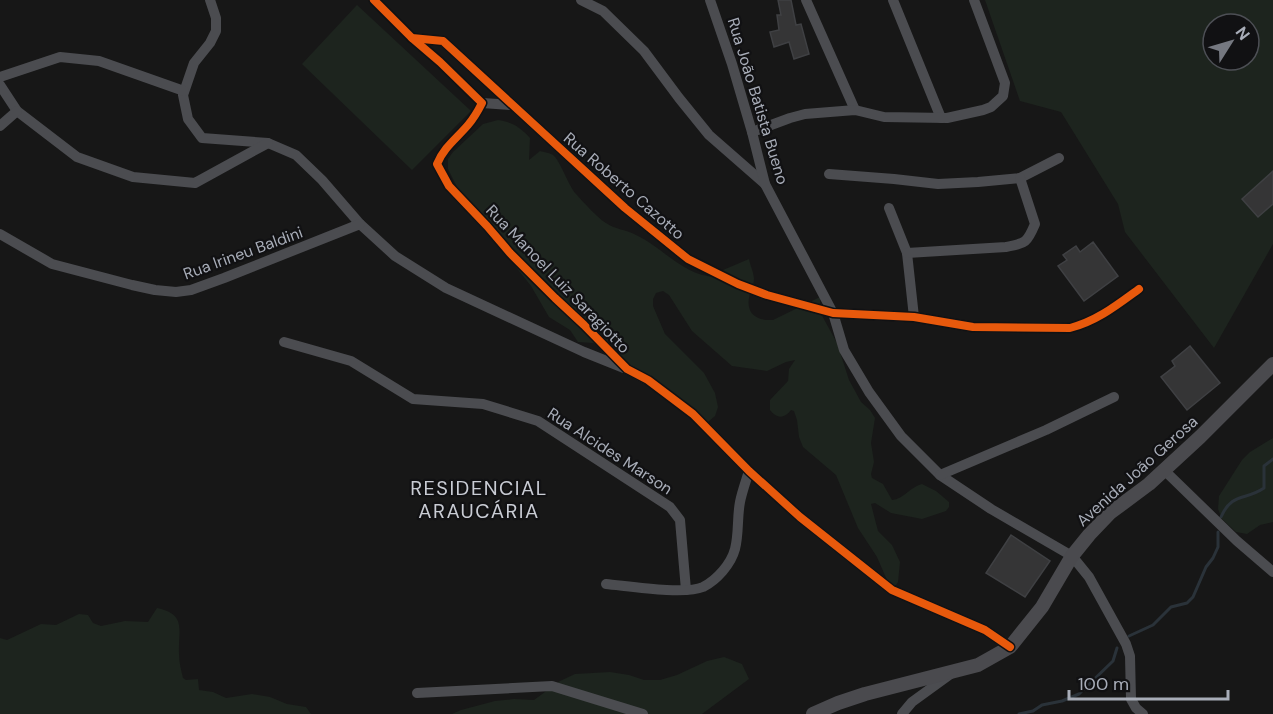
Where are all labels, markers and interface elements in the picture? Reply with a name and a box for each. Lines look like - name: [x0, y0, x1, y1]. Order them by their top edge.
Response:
- north arrow: [1201, 12, 1261, 72]
- street label: Rua João Batista Bueno: [723, 15, 793, 187]
- text: N: [1231, 22, 1254, 44]
- street label: Rua Roberto Cazotto: [559, 128, 689, 244]
- street label: Rua Manoel Luiz Saragiotto: [481, 200, 635, 358]
- street label: Rua Irineu Baldini: [180, 222, 306, 284]
- street label: Rua Alcides Marson: [543, 403, 677, 499]
- street label: Avenida João Gerosa: [1072, 411, 1202, 531]
- district label: RESIDENCIAL ARAUCÁRIA: [410, 475, 548, 524]
- scale bar: [1069, 663, 1228, 701]
- text: 100 m: [1078, 672, 1129, 696]

